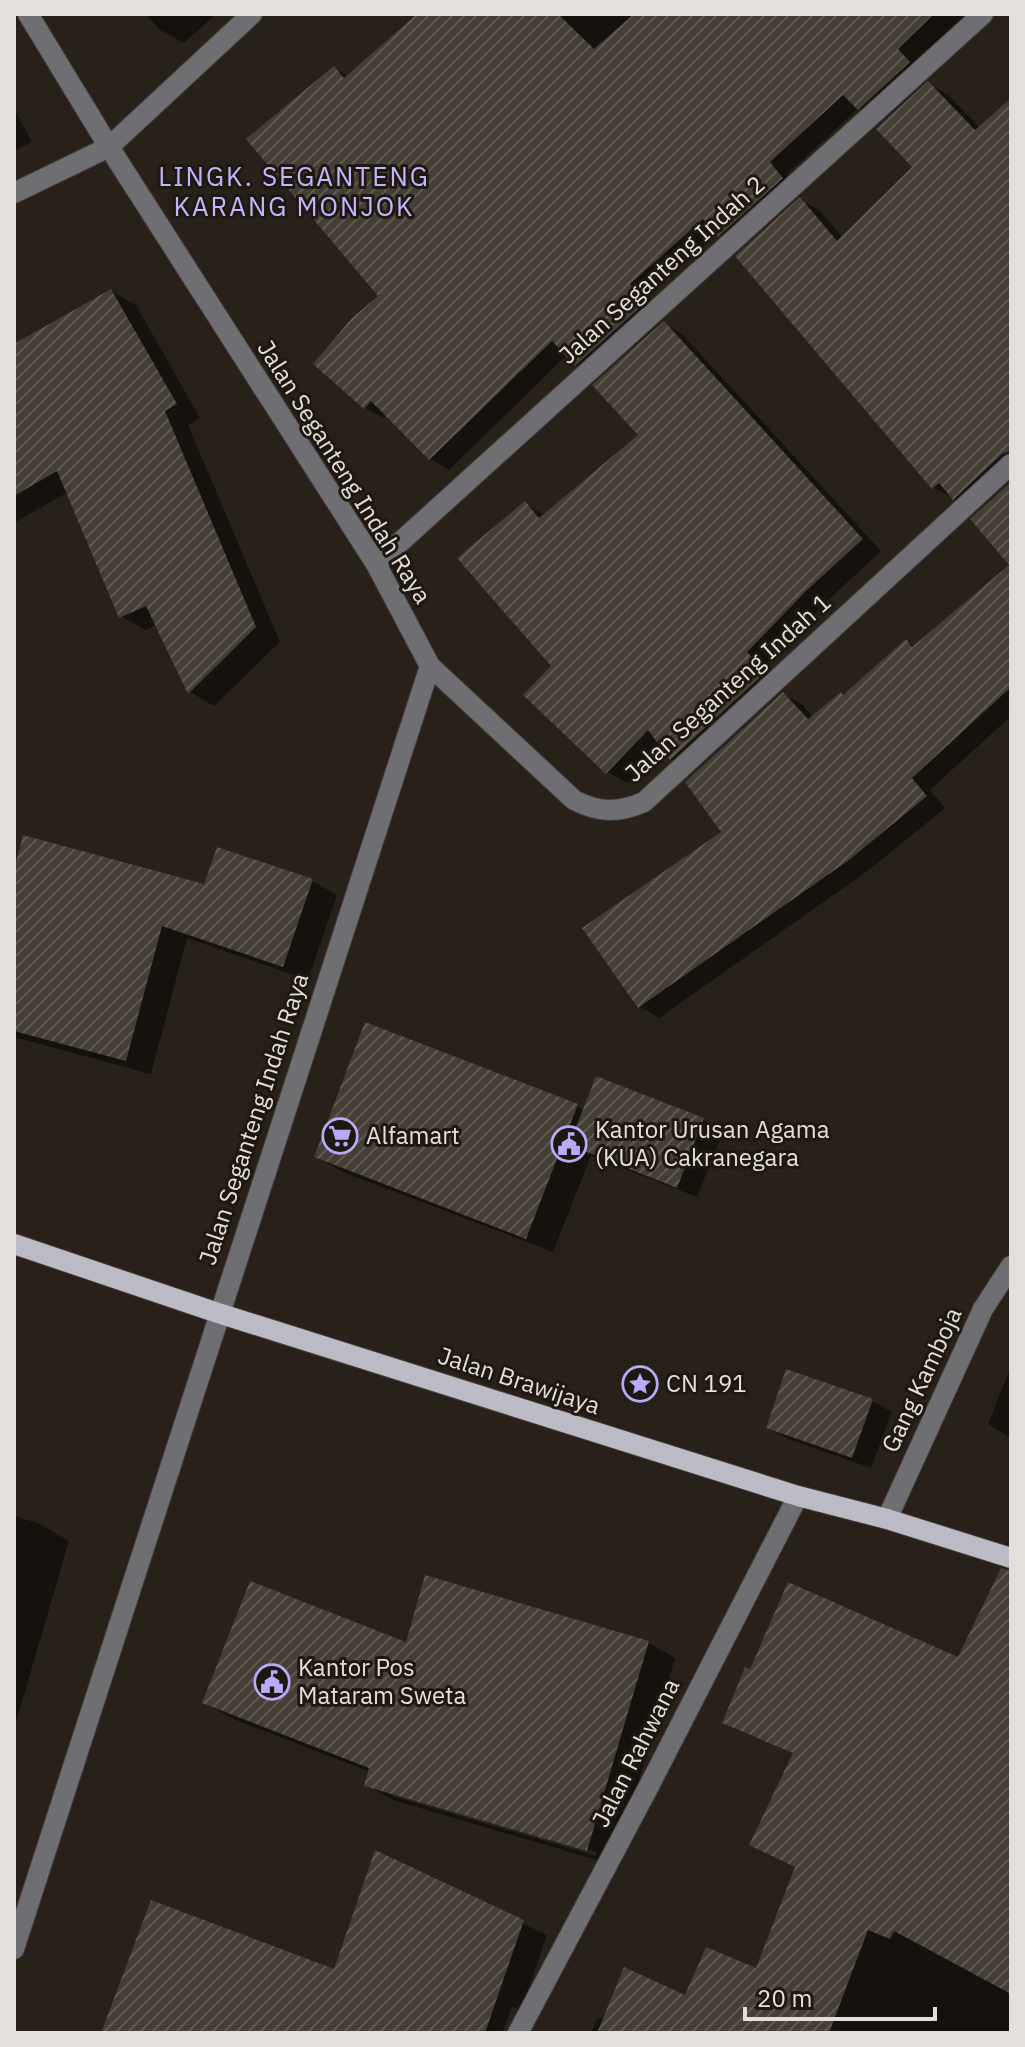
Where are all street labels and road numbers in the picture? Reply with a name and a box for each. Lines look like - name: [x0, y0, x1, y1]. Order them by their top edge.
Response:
- street label: Jalan Seganteng Indah 2: [551, 168, 771, 370]
- street label: Jalan Seganteng Indah Raya: [250, 334, 439, 609]
- street label: Jalan Seganteng Indah 1: [617, 586, 837, 788]
- street label: Jalan Seganteng Indah Raya: [191, 969, 315, 1269]
- street label: Gang Kamboja: [874, 1302, 969, 1457]
- street label: Jalan Brawijaya: [434, 1339, 605, 1421]
- street label: Jalan Rahwana: [584, 1673, 686, 1832]

